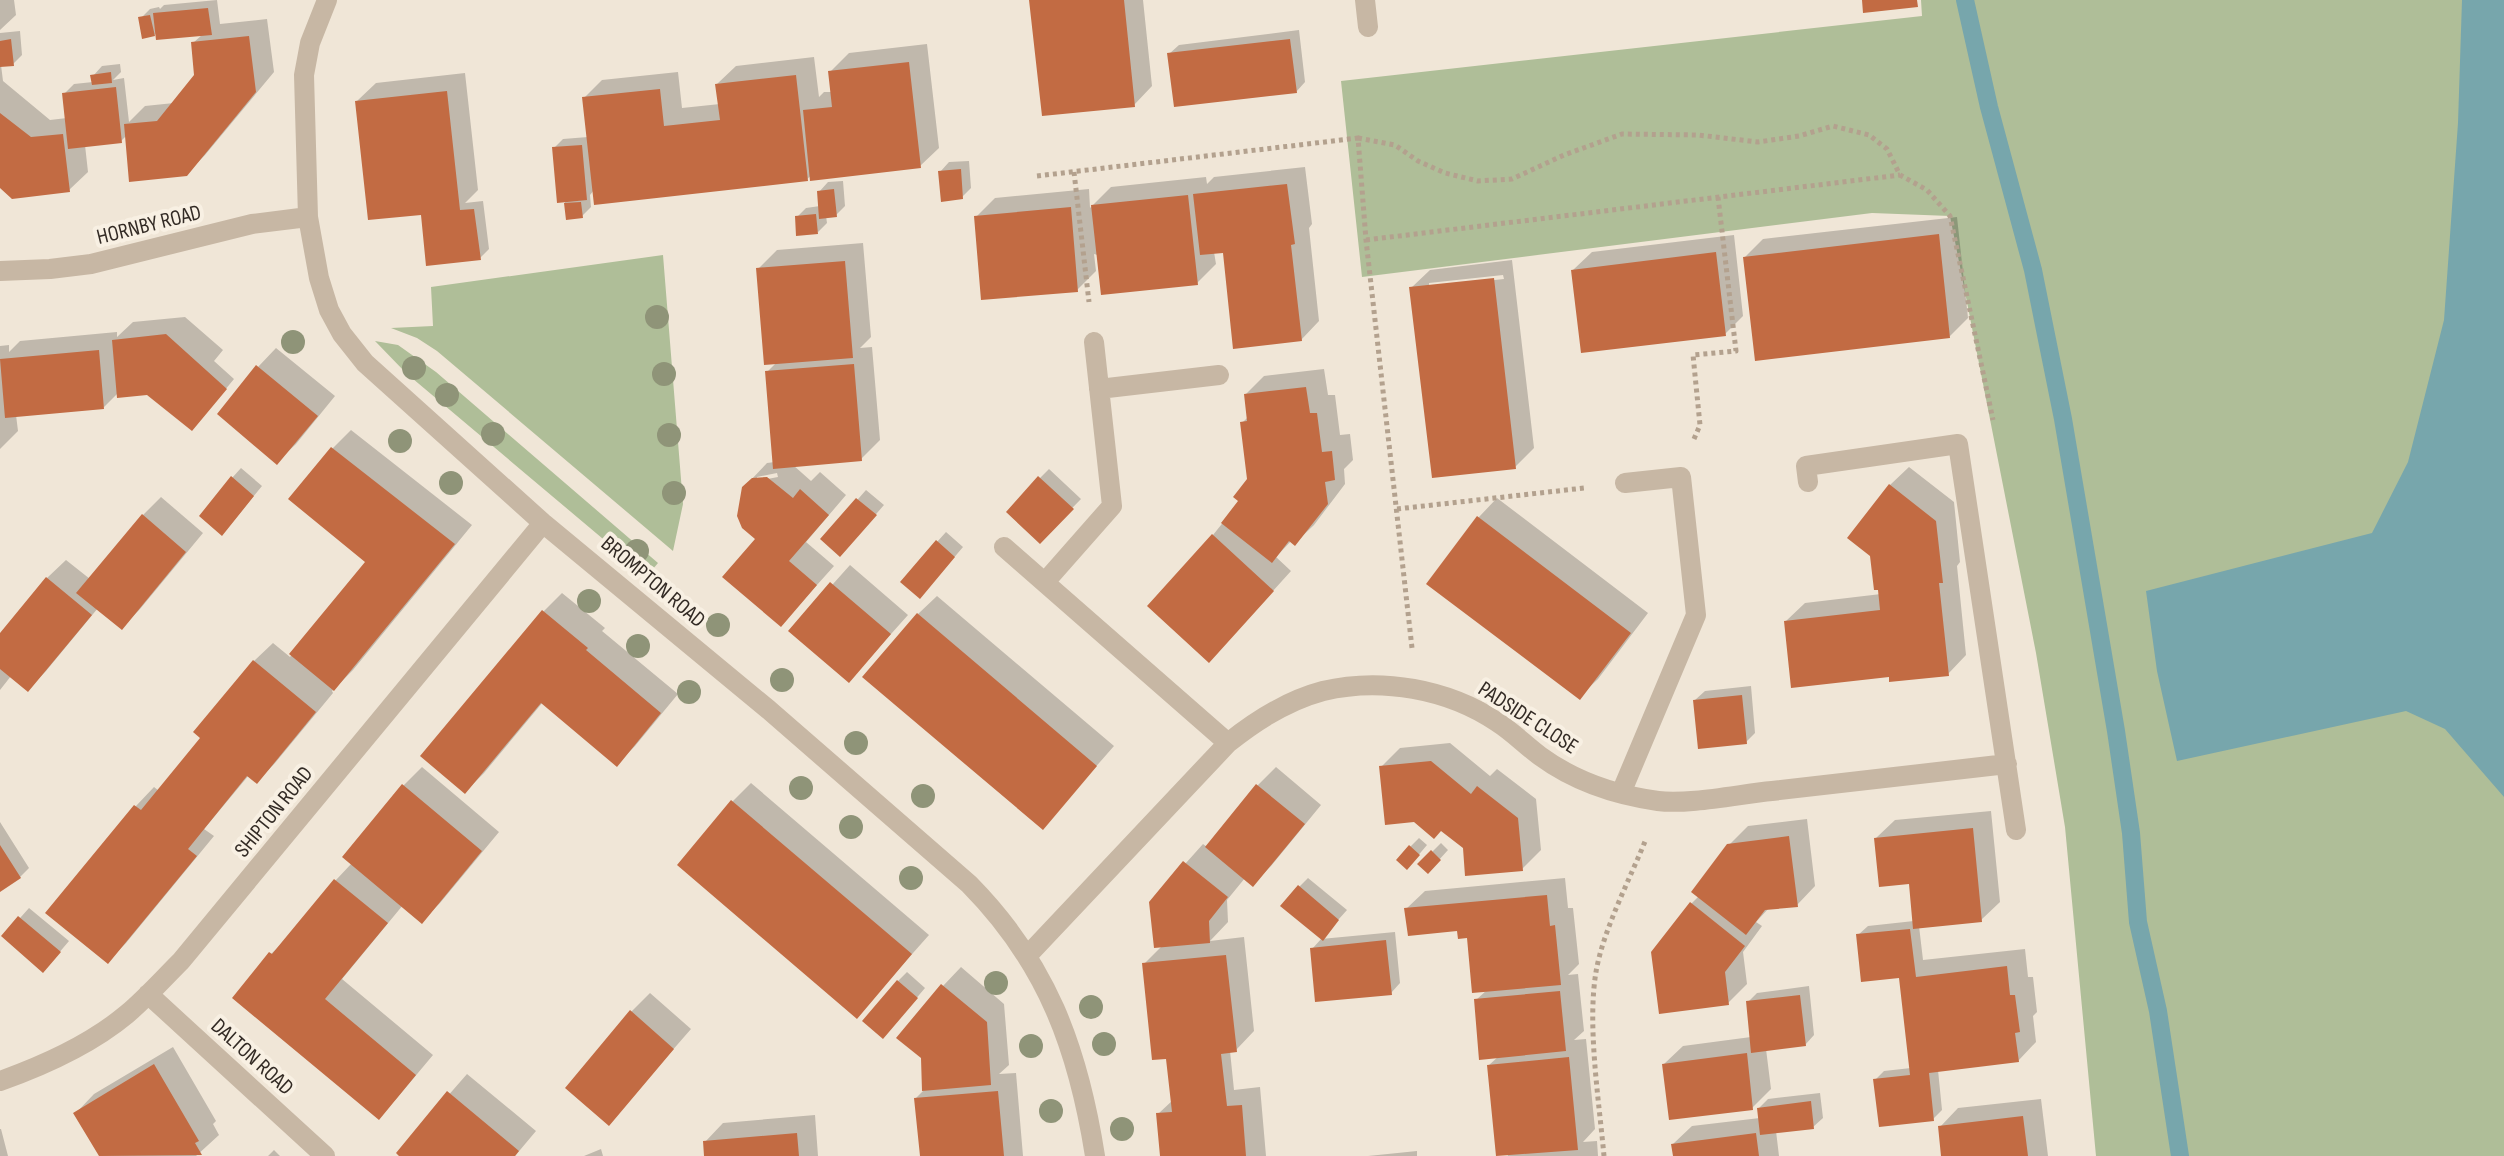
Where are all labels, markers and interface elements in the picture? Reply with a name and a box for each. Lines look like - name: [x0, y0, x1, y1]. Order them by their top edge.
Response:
- street label: HORNBY ROAD: [94, 199, 204, 251]
- street label: BROMPTON ROAD: [595, 530, 711, 634]
- street label: PADSIDE CLOSE: [1473, 676, 1583, 760]
- street label: SHIPTON ROAD: [229, 761, 319, 863]
- street label: DALTON ROAD: [205, 1013, 299, 1101]

